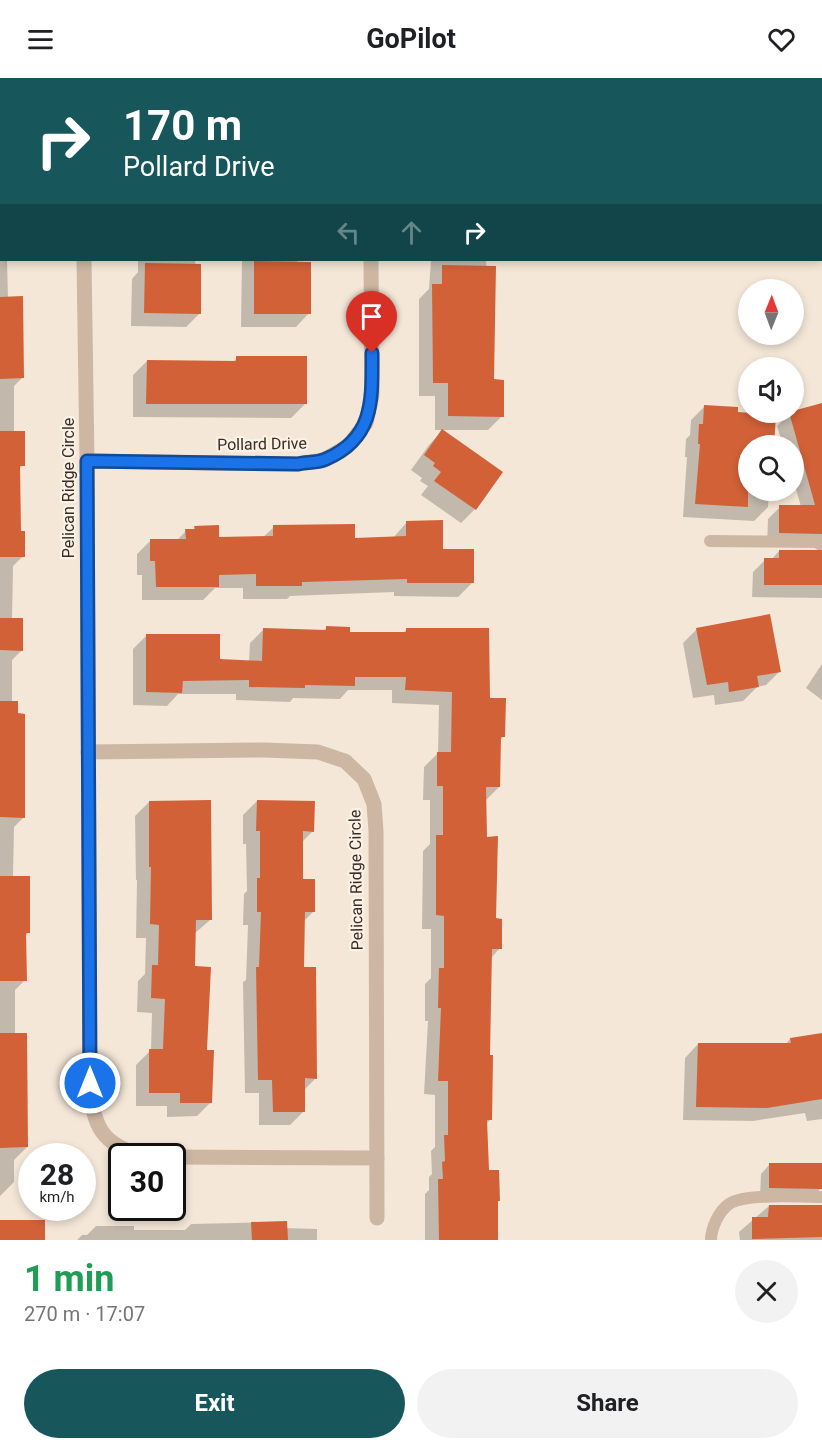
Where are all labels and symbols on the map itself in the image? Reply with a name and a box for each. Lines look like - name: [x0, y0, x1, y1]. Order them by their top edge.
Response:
- north arrow: [738, 279, 804, 345]
- pin: [346, 291, 397, 353]
- street label: Pelican Ridge Circle: [59, 418, 78, 558]
- street label: Pollard Drive: [217, 434, 307, 454]
- street label: Pelican Ridge Circle: [345, 810, 367, 950]
- position arrow: [58, 1051, 122, 1115]
- speed limit sign: 30: [108, 1143, 186, 1221]

